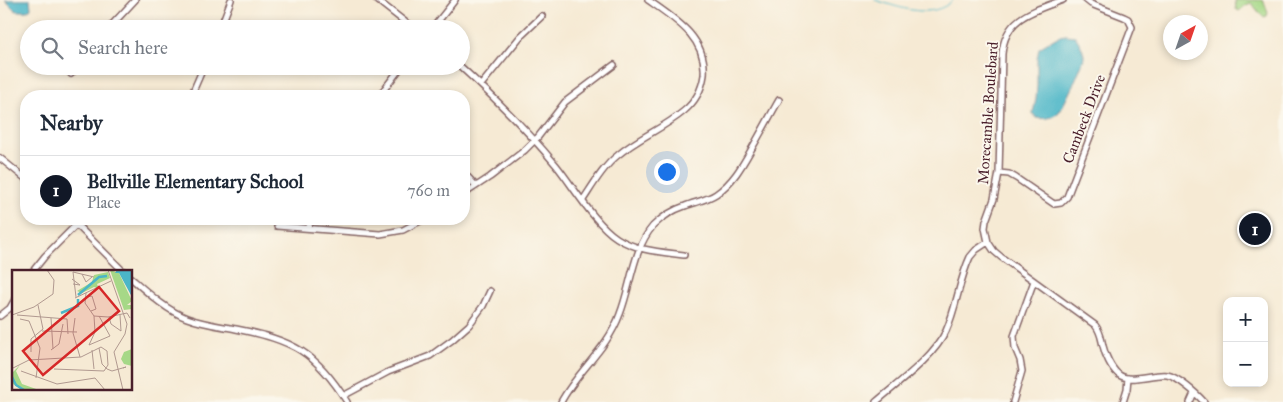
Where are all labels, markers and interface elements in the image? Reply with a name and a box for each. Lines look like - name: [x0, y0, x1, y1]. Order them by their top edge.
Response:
- north arrow: [1163, 15, 1208, 60]
- search box: [20, 20, 470, 75]
- icon: search: [38, 34, 66, 62]
- text: Search here: [78, 36, 168, 59]
- street label: Morecamble Boulebard: [974, 41, 1002, 185]
- street label: Cambeck Drive: [1059, 72, 1109, 166]
- text: Nearby: [40, 110, 103, 136]
- your location: [654, 159, 680, 185]
- text: Bellville Elementary School: [87, 170, 304, 193]
- text: 1: [53, 181, 59, 200]
- text: 760 m: [407, 181, 450, 200]
- text: Place: [87, 193, 121, 212]
- pin: 1: [1239, 210, 1271, 248]
- inset map: [12, 270, 132, 390]
- map controls: [1223, 297, 1268, 387]
- button: +: [1223, 297, 1268, 342]
- button: −: [1223, 342, 1268, 387]

